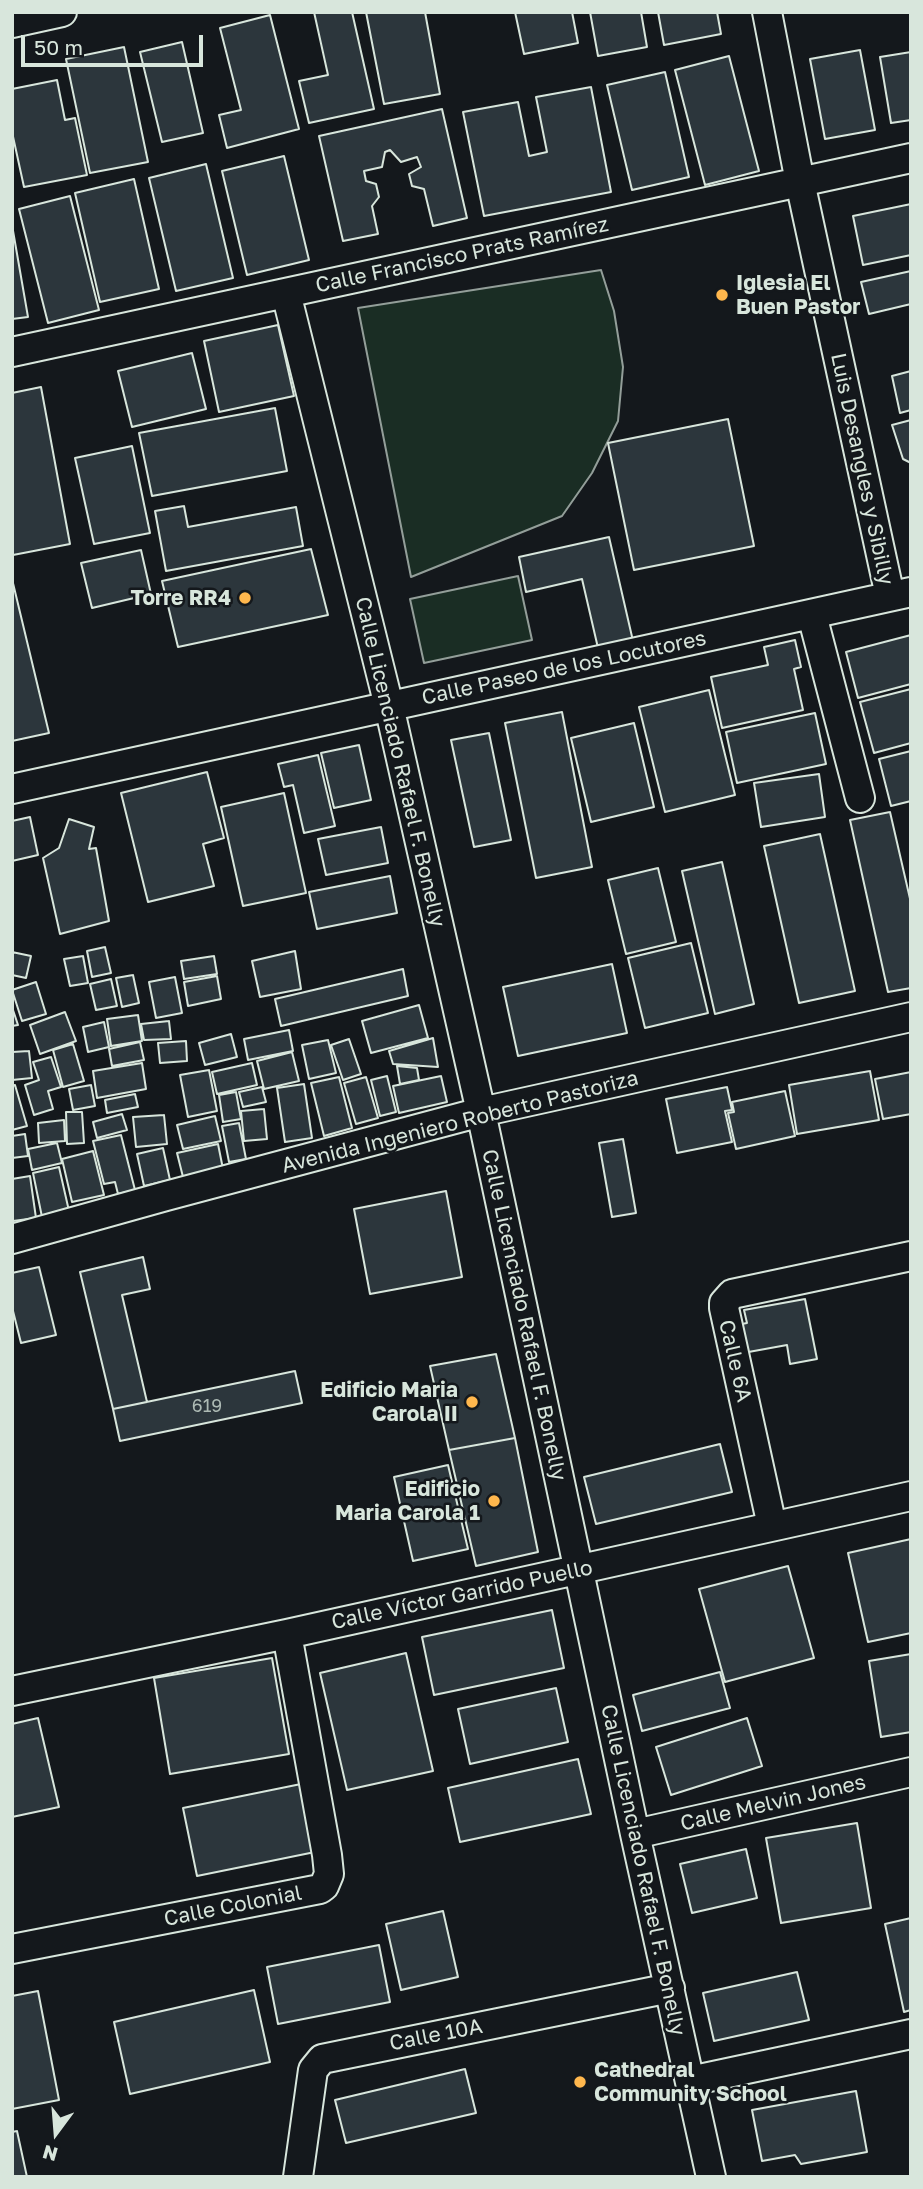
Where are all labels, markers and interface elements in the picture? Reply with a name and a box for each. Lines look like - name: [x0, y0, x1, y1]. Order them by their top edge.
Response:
- scale bar: [24, 21, 206, 65]
- text: 50 m: [34, 34, 83, 60]
- street label: Calle Francisco Prats Ramírez: [313, 212, 611, 298]
- place label: Iglesia El Buen Pastor: [736, 270, 860, 320]
- marker: Iglesia El Buen Pastor: [714, 287, 730, 303]
- street label: Luis Desangles y Sibilly: [825, 351, 899, 587]
- place label: Torre RR4: [130, 585, 231, 611]
- marker: Torre RR4: [237, 590, 253, 606]
- street label: Calle Licenciado Rafael F. Bonelly: [350, 595, 450, 929]
- street label: Calle Paseo de los Locutores: [420, 626, 708, 710]
- street label: Avenida Ingeniero Roberto Pastoriza: [279, 1065, 641, 1179]
- street label: Calle Licenciado Rafael F. Bonelly: [477, 1147, 571, 1483]
- street label: Calle 6A: [713, 1317, 757, 1405]
- place label: Edificio Maria Carola II: [320, 1377, 458, 1427]
- marker: Edificio Maria Carola II: [464, 1394, 480, 1410]
- house number: 619: [192, 1395, 222, 1417]
- place label: Edificio Maria Carola 1: [335, 1476, 480, 1526]
- marker: Edificio Maria Carola 1: [486, 1493, 502, 1509]
- street label: Calle Víctor Garrido Puello: [329, 1555, 595, 1635]
- street label: Calle Licenciado Rafael F. Bonelly: [596, 1702, 690, 2038]
- street label: Calle Melvin Jones: [678, 1769, 868, 1837]
- street label: Calle Colonial: [162, 1880, 304, 1932]
- street label: Calle 10A: [387, 2014, 485, 2056]
- place label: Cathedral Community School: [594, 2057, 787, 2107]
- marker: Cathedral Community School: [572, 2074, 588, 2090]
- north arrow: [21, 2098, 91, 2168]
- text: N: [40, 2141, 60, 2167]

